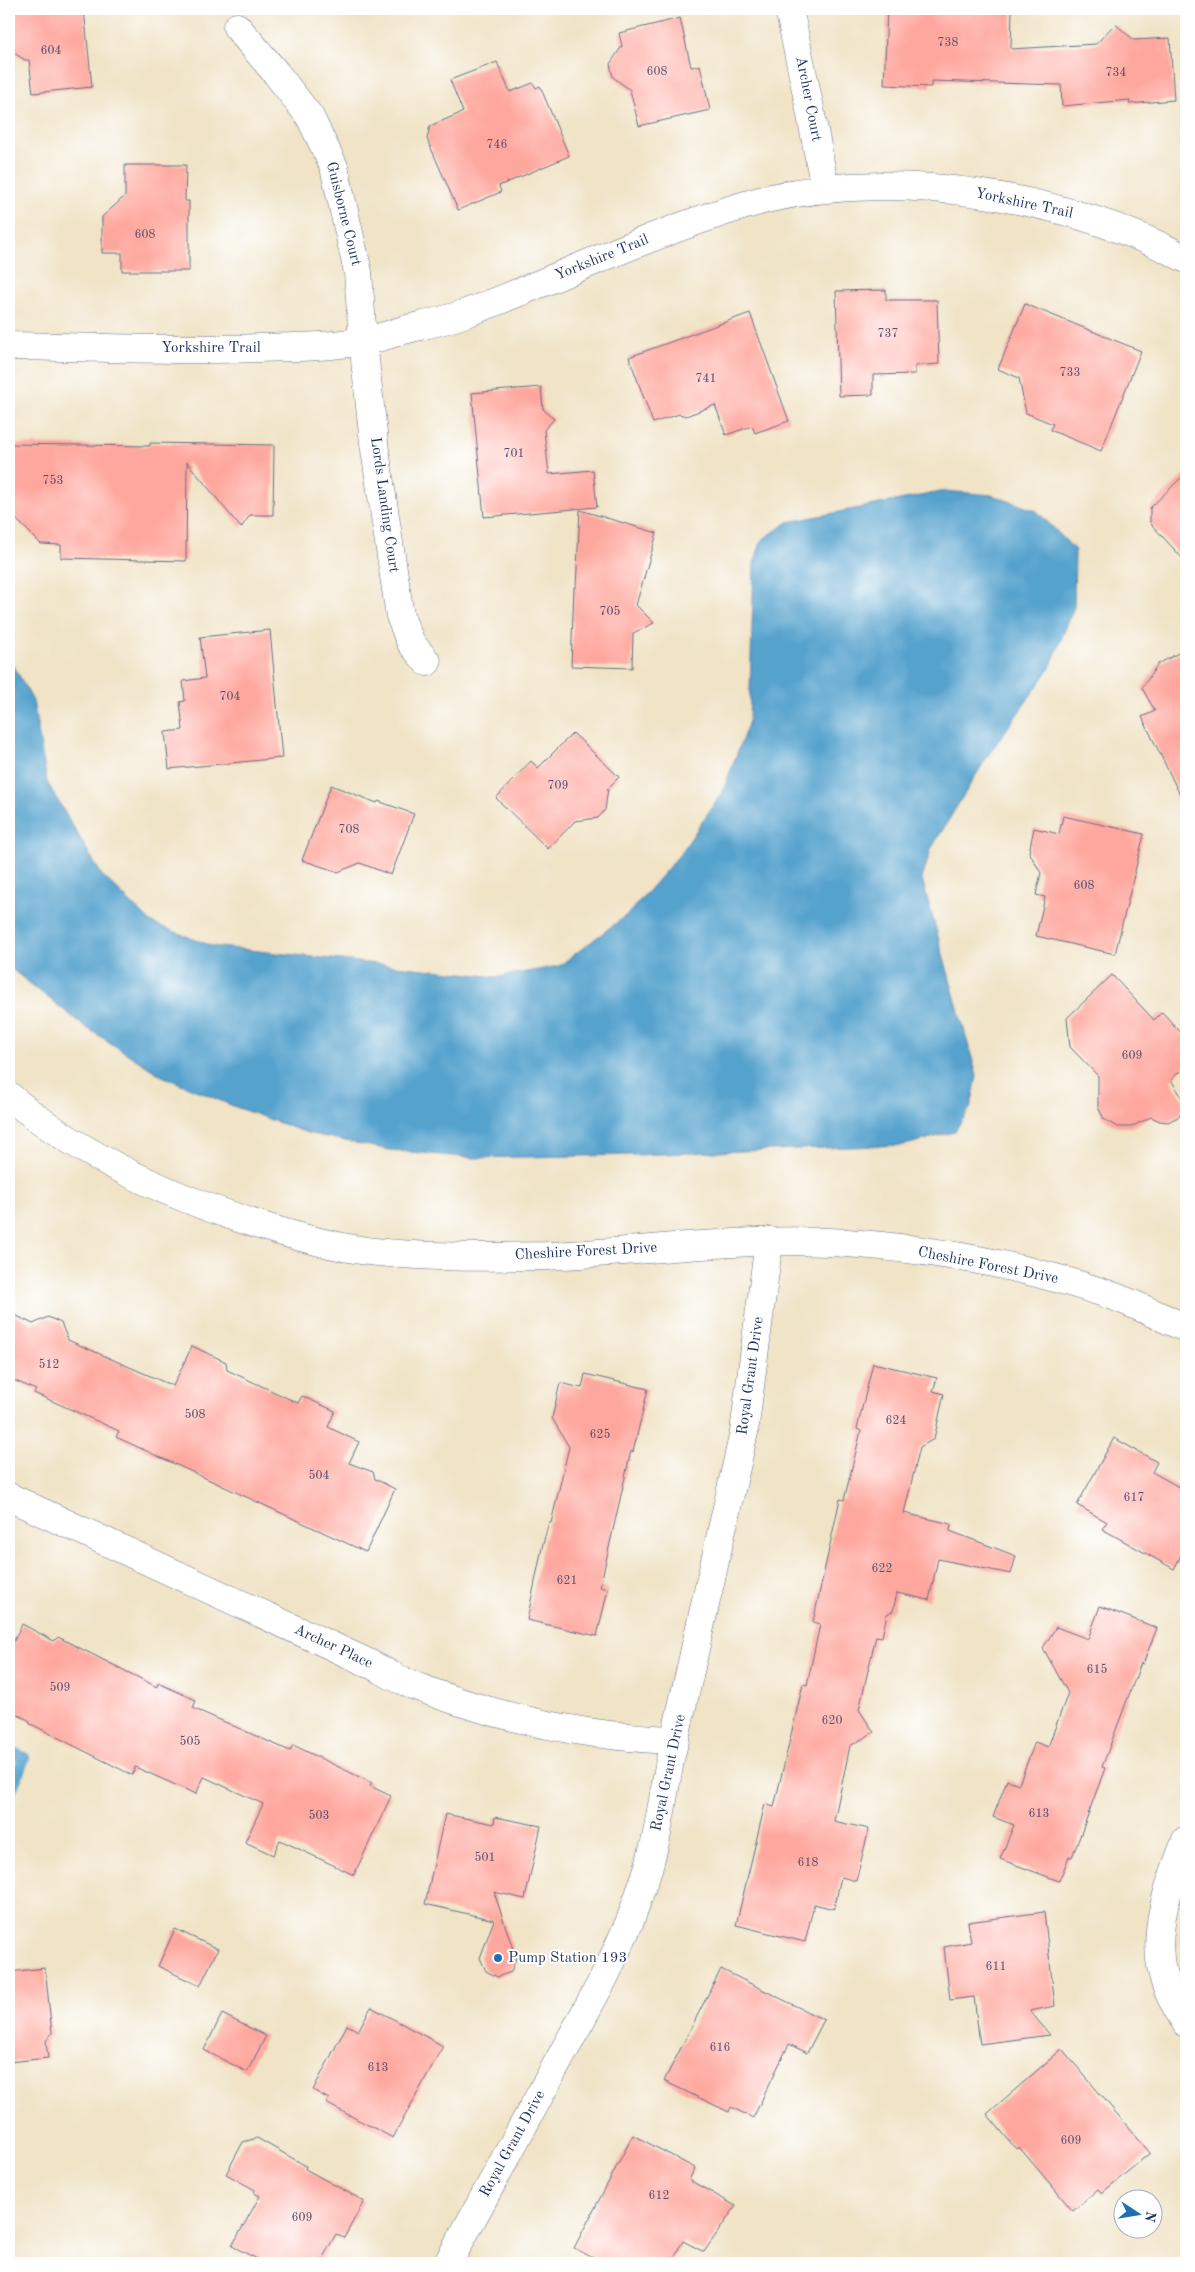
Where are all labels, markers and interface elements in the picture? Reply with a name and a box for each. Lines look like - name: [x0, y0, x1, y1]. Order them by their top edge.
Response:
- house number: 738: [938, 37, 958, 49]
- house number: 604: [41, 45, 61, 57]
- street label: Archer Court: [792, 55, 824, 143]
- house number: 608: [647, 66, 667, 78]
- house number: 734: [1106, 67, 1126, 79]
- house number: 746: [487, 139, 507, 151]
- street label: Guisborne Court: [323, 160, 363, 268]
- street label: Yorkshire Trail: [974, 186, 1074, 222]
- house number: 608: [135, 229, 155, 241]
- street label: Yorkshire Trail: [553, 232, 651, 284]
- house number: 737: [878, 328, 898, 340]
- street label: Yorkshire Trail: [161, 341, 261, 356]
- house number: 733: [1060, 367, 1080, 379]
- house number: 741: [696, 373, 716, 385]
- street label: Lords Landing Court: [367, 436, 401, 574]
- house number: 701: [504, 448, 524, 460]
- house number: 753: [43, 474, 63, 487]
- house number: 705: [600, 605, 620, 618]
- house number: 704: [220, 691, 240, 703]
- house number: 709: [548, 780, 568, 792]
- house number: 708: [339, 824, 359, 836]
- house number: 608: [1074, 880, 1094, 892]
- house number: 609: [1122, 1050, 1142, 1062]
- street label: Cheshire Forest Drive: [514, 1241, 658, 1263]
- street label: Cheshire Forest Drive: [917, 1245, 1060, 1287]
- street label: Royal Grant Drive: [735, 1316, 767, 1436]
- house number: 512: [39, 1358, 59, 1371]
- house number: 508: [185, 1408, 205, 1421]
- house number: 624: [886, 1415, 906, 1427]
- house number: 625: [590, 1428, 610, 1441]
- house number: 504: [309, 1469, 329, 1482]
- house number: 617: [1124, 1492, 1144, 1504]
- house number: 622: [872, 1563, 892, 1575]
- house number: 621: [557, 1575, 577, 1587]
- street label: Archer Place: [291, 1622, 375, 1672]
- house number: 615: [1087, 1663, 1107, 1676]
- house number: 509: [50, 1681, 70, 1694]
- street label: Royal Grant Drive: [649, 1713, 689, 1833]
- house number: 620: [822, 1715, 842, 1727]
- house number: 505: [180, 1735, 200, 1748]
- house number: 613: [1029, 1808, 1049, 1820]
- house number: 503: [309, 1809, 329, 1822]
- house number: 501: [475, 1851, 495, 1864]
- house number: 618: [798, 1857, 818, 1869]
- place label: Pump Station 193: [508, 1951, 627, 1966]
- marker: Pump Station 193: [492, 1952, 504, 1964]
- house number: 611: [986, 1961, 1006, 1973]
- house number: 616: [710, 2042, 730, 2054]
- house number: 613: [368, 2062, 388, 2074]
- street label: Royal Grant Drive: [478, 2088, 549, 2200]
- house number: 609: [1061, 2135, 1081, 2147]
- house number: 612: [649, 2190, 669, 2202]
- north arrow: [1112, 2190, 1162, 2240]
- text: N: [1142, 2210, 1158, 2223]
- house number: 609: [292, 2212, 312, 2224]

